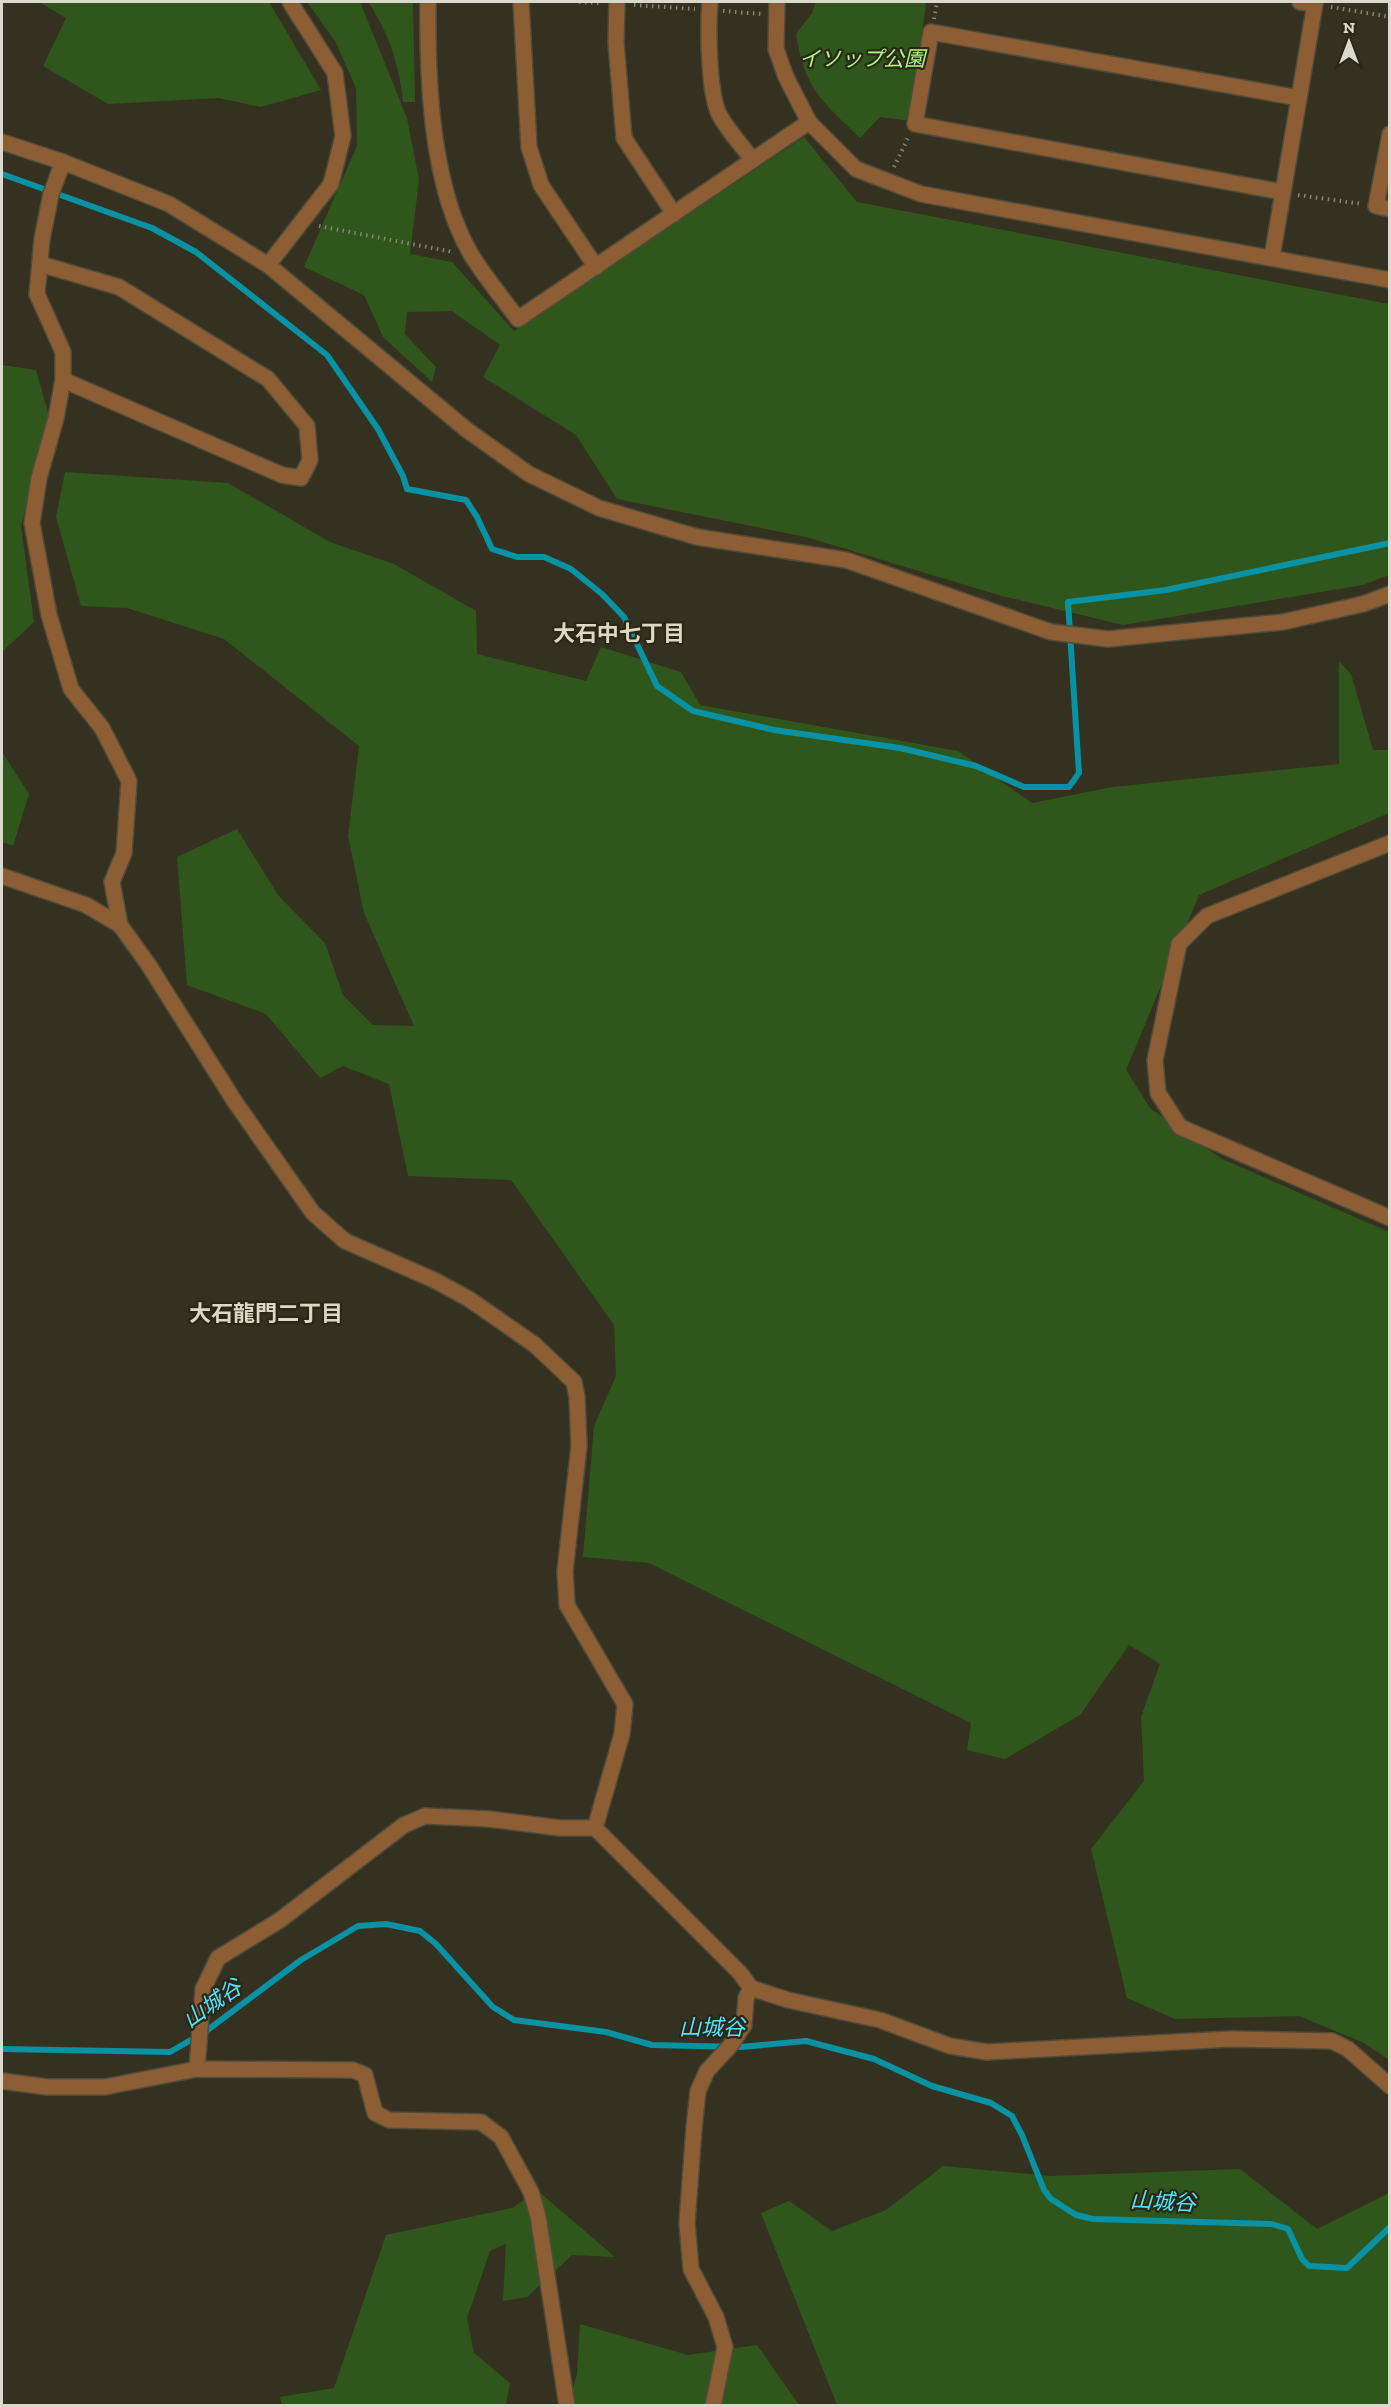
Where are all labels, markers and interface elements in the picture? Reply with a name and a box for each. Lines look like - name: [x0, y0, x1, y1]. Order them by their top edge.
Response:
- north arrow: [1319, 12, 1379, 72]
- text: N: [1343, 18, 1355, 37]
- park label: イソップ公園: [799, 46, 928, 71]
- district label: 大石中七丁目: [553, 620, 685, 647]
- district label: 大石龍門二丁目: [189, 1300, 343, 1327]
- water label: 山城谷: [178, 1972, 249, 2033]
- water label: 山城谷: [679, 2014, 747, 2041]
- water label: 山城谷: [1129, 2186, 1199, 2217]

